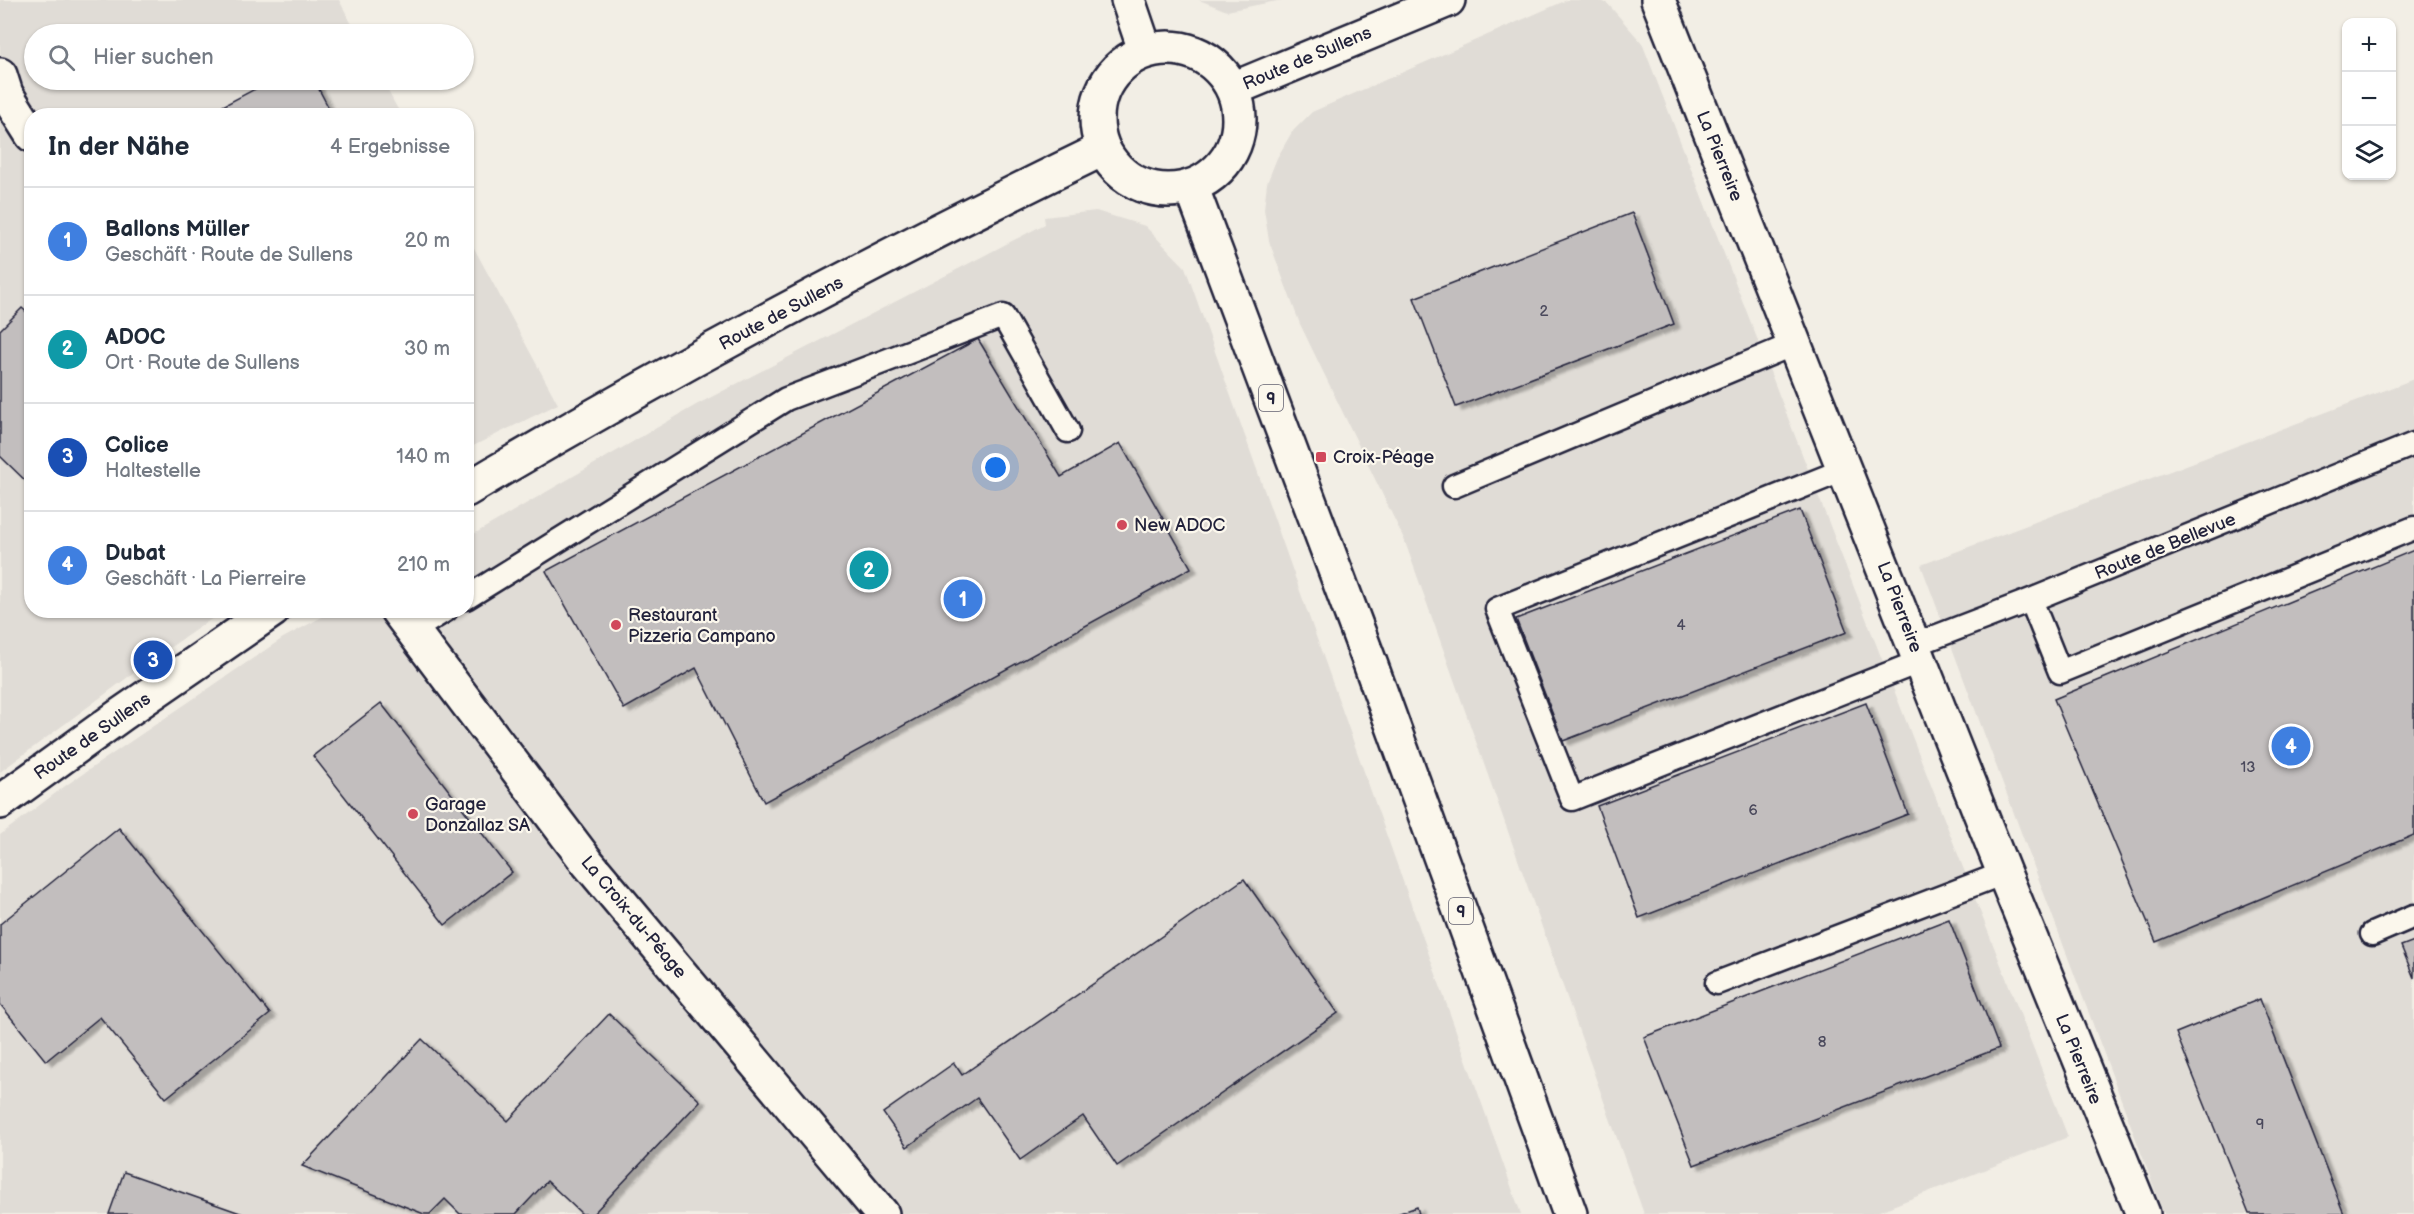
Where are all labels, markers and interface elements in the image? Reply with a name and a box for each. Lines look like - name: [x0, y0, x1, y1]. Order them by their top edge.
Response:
- map controls: [2342, 18, 2396, 180]
- button: +: [2342, 18, 2396, 72]
- street label: Route de Sullens: [1240, 22, 1375, 95]
- search box: [24, 24, 474, 90]
- icon: search: [45, 41, 78, 74]
- text: Hier suchen: [93, 44, 214, 71]
- button: −: [2342, 72, 2396, 126]
- street label: La Pierreire: [1692, 108, 1747, 205]
- button: layers: [2342, 126, 2396, 180]
- text: In der Nähe: [48, 132, 190, 163]
- text: 4 Ergebnisse: [330, 135, 450, 159]
- text: Ballons Müller: [105, 216, 250, 243]
- text: 1: [63, 229, 72, 253]
- text: 20 m: [405, 229, 450, 253]
- text: Geschäft · Route de Sullens: [105, 243, 353, 267]
- street label: Route de Sullens: [716, 272, 847, 355]
- house number: 2: [1540, 302, 1549, 321]
- text: ADOC: [105, 324, 165, 351]
- text: 2: [62, 337, 73, 361]
- text: 30 m: [404, 337, 450, 361]
- text: Ort · Route de Sullens: [105, 351, 300, 375]
- road number: 9: [1259, 385, 1283, 411]
- text: Colice: [105, 432, 169, 459]
- text: 3: [62, 445, 73, 469]
- text: 140 m: [396, 445, 450, 469]
- place label: Croix-Péage: [1333, 447, 1434, 468]
- marker: Croix-Péage: [1314, 450, 1328, 464]
- your location: [981, 453, 1010, 482]
- text: Haltestelle: [105, 459, 201, 483]
- street label: Route de Bellevue: [2092, 509, 2239, 584]
- place label: New ADOC: [1134, 515, 1226, 536]
- marker: New ADOC: [1115, 518, 1129, 532]
- text: Dubat: [105, 540, 166, 567]
- pin: 2: [850, 548, 888, 592]
- text: 4: [62, 553, 73, 577]
- text: 210 m: [397, 553, 450, 577]
- street label: La Pierreire: [1873, 559, 1927, 656]
- text: Geschäft · La Pierreire: [105, 567, 306, 591]
- pin: 1: [944, 576, 982, 622]
- place label: Restaurant Pizzeria Campano: [628, 605, 776, 647]
- house number: 4: [1676, 616, 1686, 635]
- marker: Restaurant Pizzeria Campano: [609, 618, 623, 632]
- pin: 3: [134, 638, 172, 682]
- street label: Route de Sullens: [30, 688, 155, 784]
- pin: 4: [2272, 724, 2310, 768]
- house number: 13: [2240, 758, 2256, 777]
- place label: Garage Donzallaz SA: [425, 794, 530, 836]
- house number: 6: [1748, 801, 1758, 820]
- marker: Garage Donzallaz SA: [406, 807, 420, 821]
- street label: La Croix-du-Péage: [576, 852, 691, 983]
- road number: 9: [1449, 898, 1473, 924]
- street label: La Pierreire: [2051, 1011, 2106, 1108]
- house number: 8: [1818, 1033, 1827, 1052]
- house number: 9: [2256, 1115, 2264, 1134]

